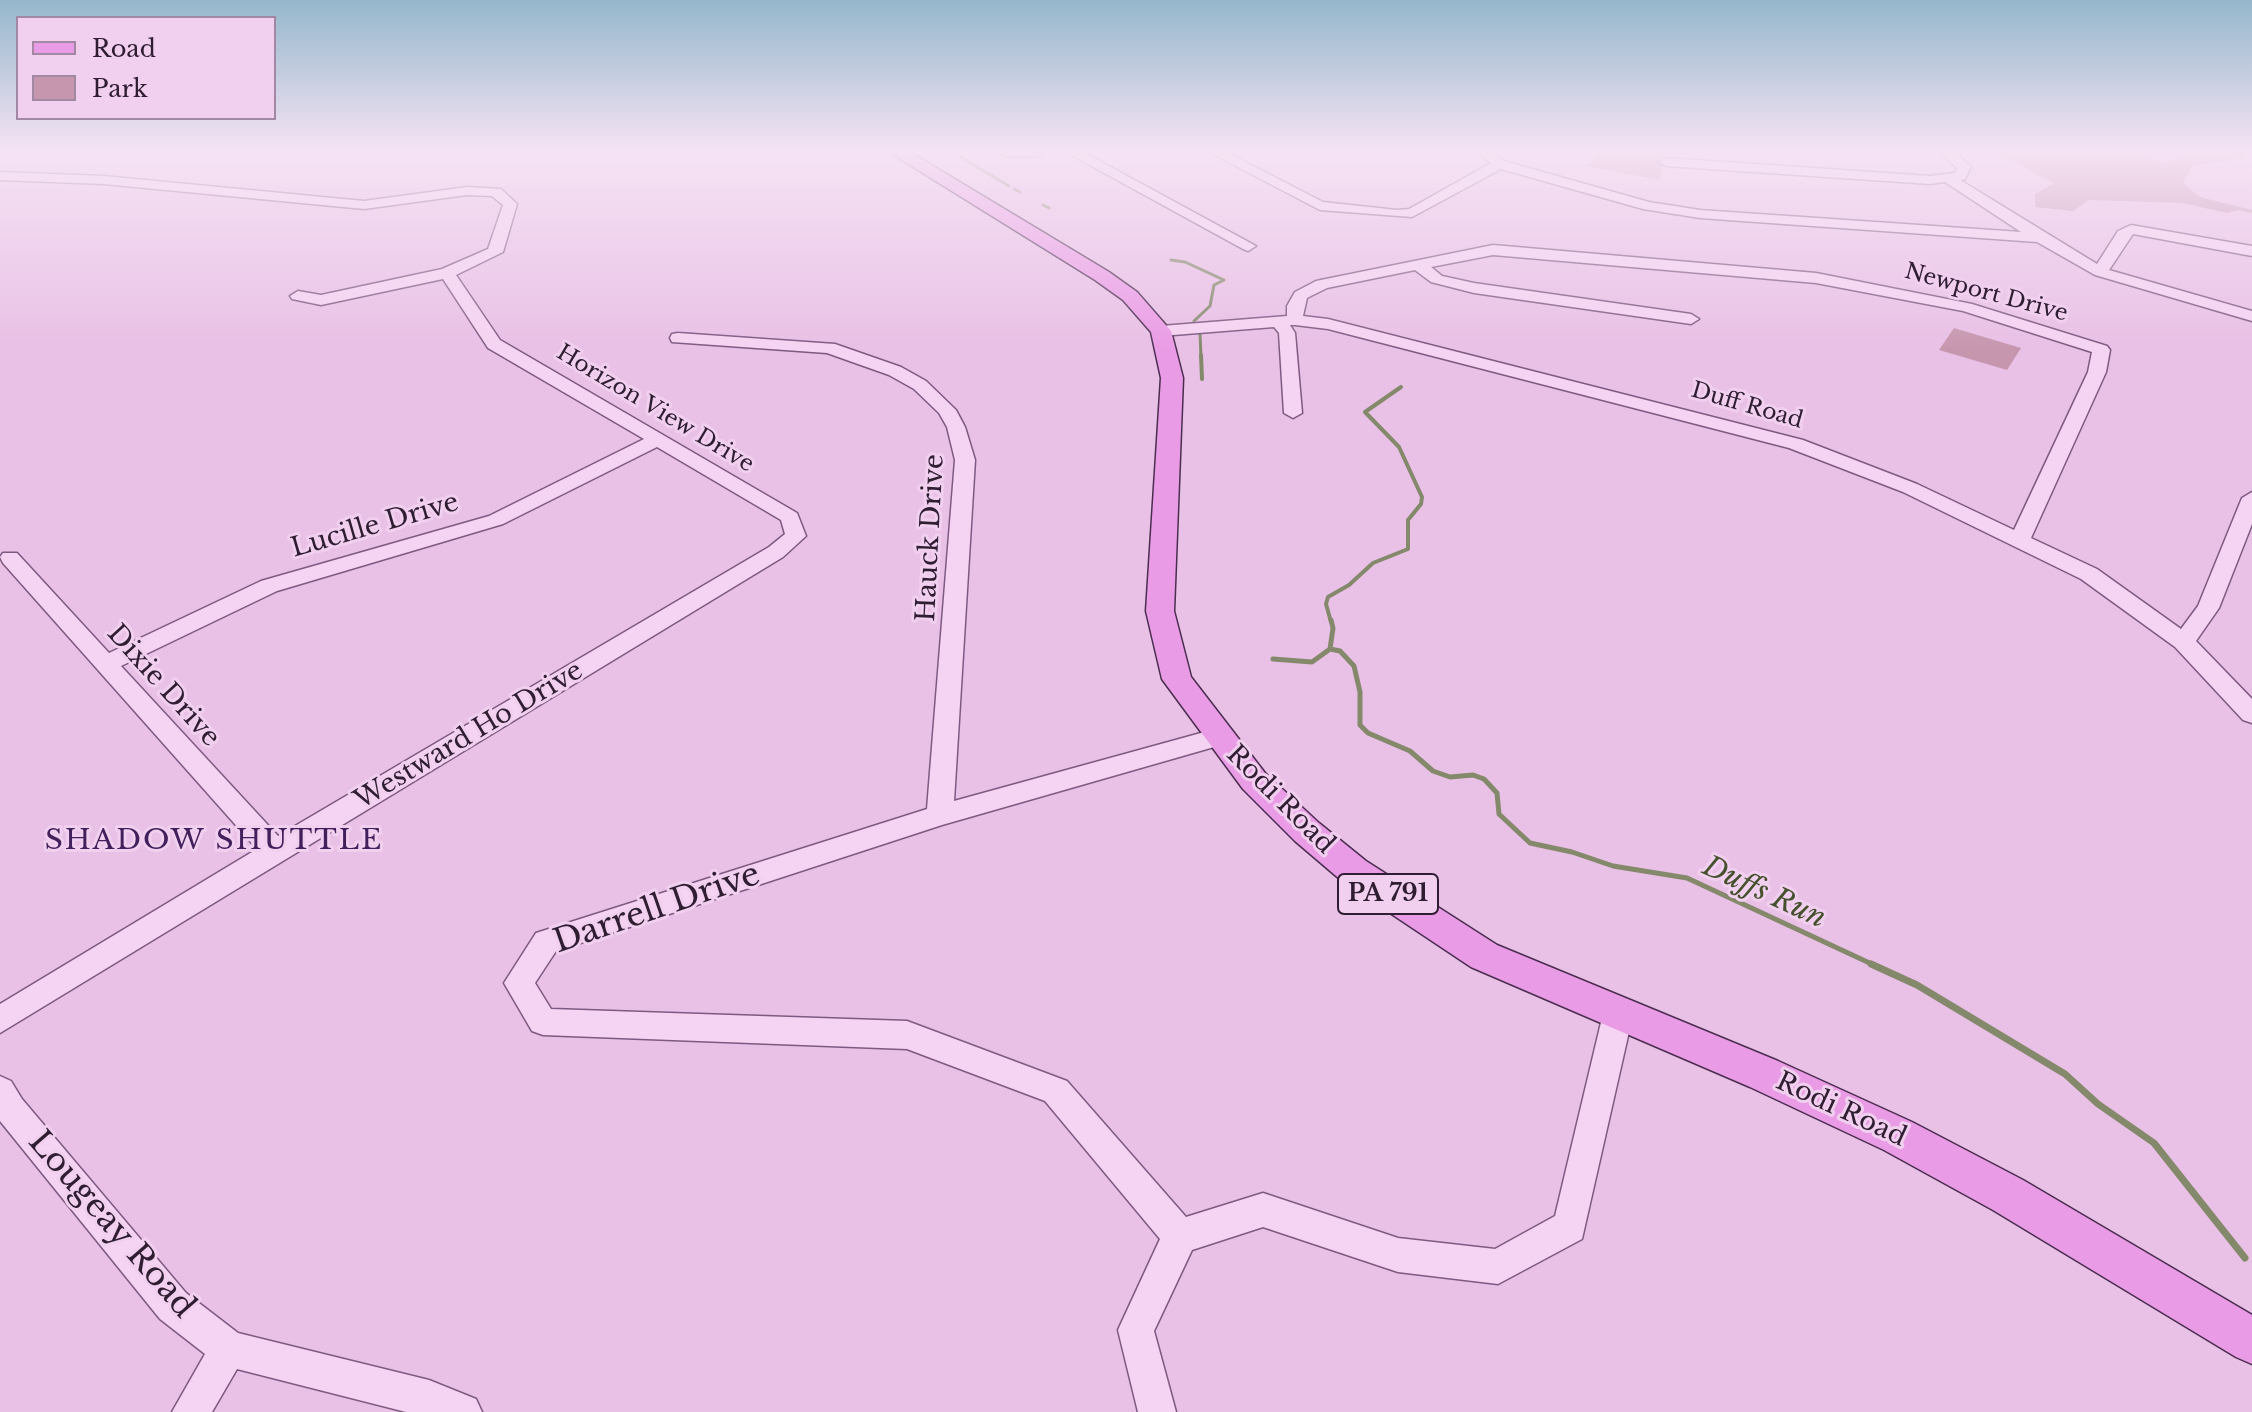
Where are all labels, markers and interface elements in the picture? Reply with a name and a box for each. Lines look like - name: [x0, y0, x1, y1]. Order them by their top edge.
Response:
- legend: [16, 16, 276, 120]
- text: Road: [92, 34, 156, 63]
- text: Park: [92, 74, 148, 103]
- street label: Newport Drive: [1902, 259, 2070, 327]
- street label: Horizon View Drive: [552, 340, 758, 478]
- street label: Duff Road: [1688, 377, 1806, 435]
- street label: Hauck Drive: [911, 454, 951, 622]
- street label: Lucille Drive: [288, 487, 462, 565]
- street label: Dixie Drive: [100, 619, 226, 753]
- street label: Westward Ho Drive: [349, 655, 589, 817]
- street label: Rodi Road: [1219, 739, 1341, 861]
- district label: SHADOW SHUTTLE: [45, 824, 383, 858]
- water label: Duffs Run: [1697, 850, 1831, 936]
- street label: Darrell Drive: [549, 856, 765, 962]
- road number: PA 791: [1338, 874, 1438, 914]
- street label: Rodi Road: [1771, 1066, 1911, 1154]
- street label: Lougeay Road: [19, 1124, 203, 1326]

